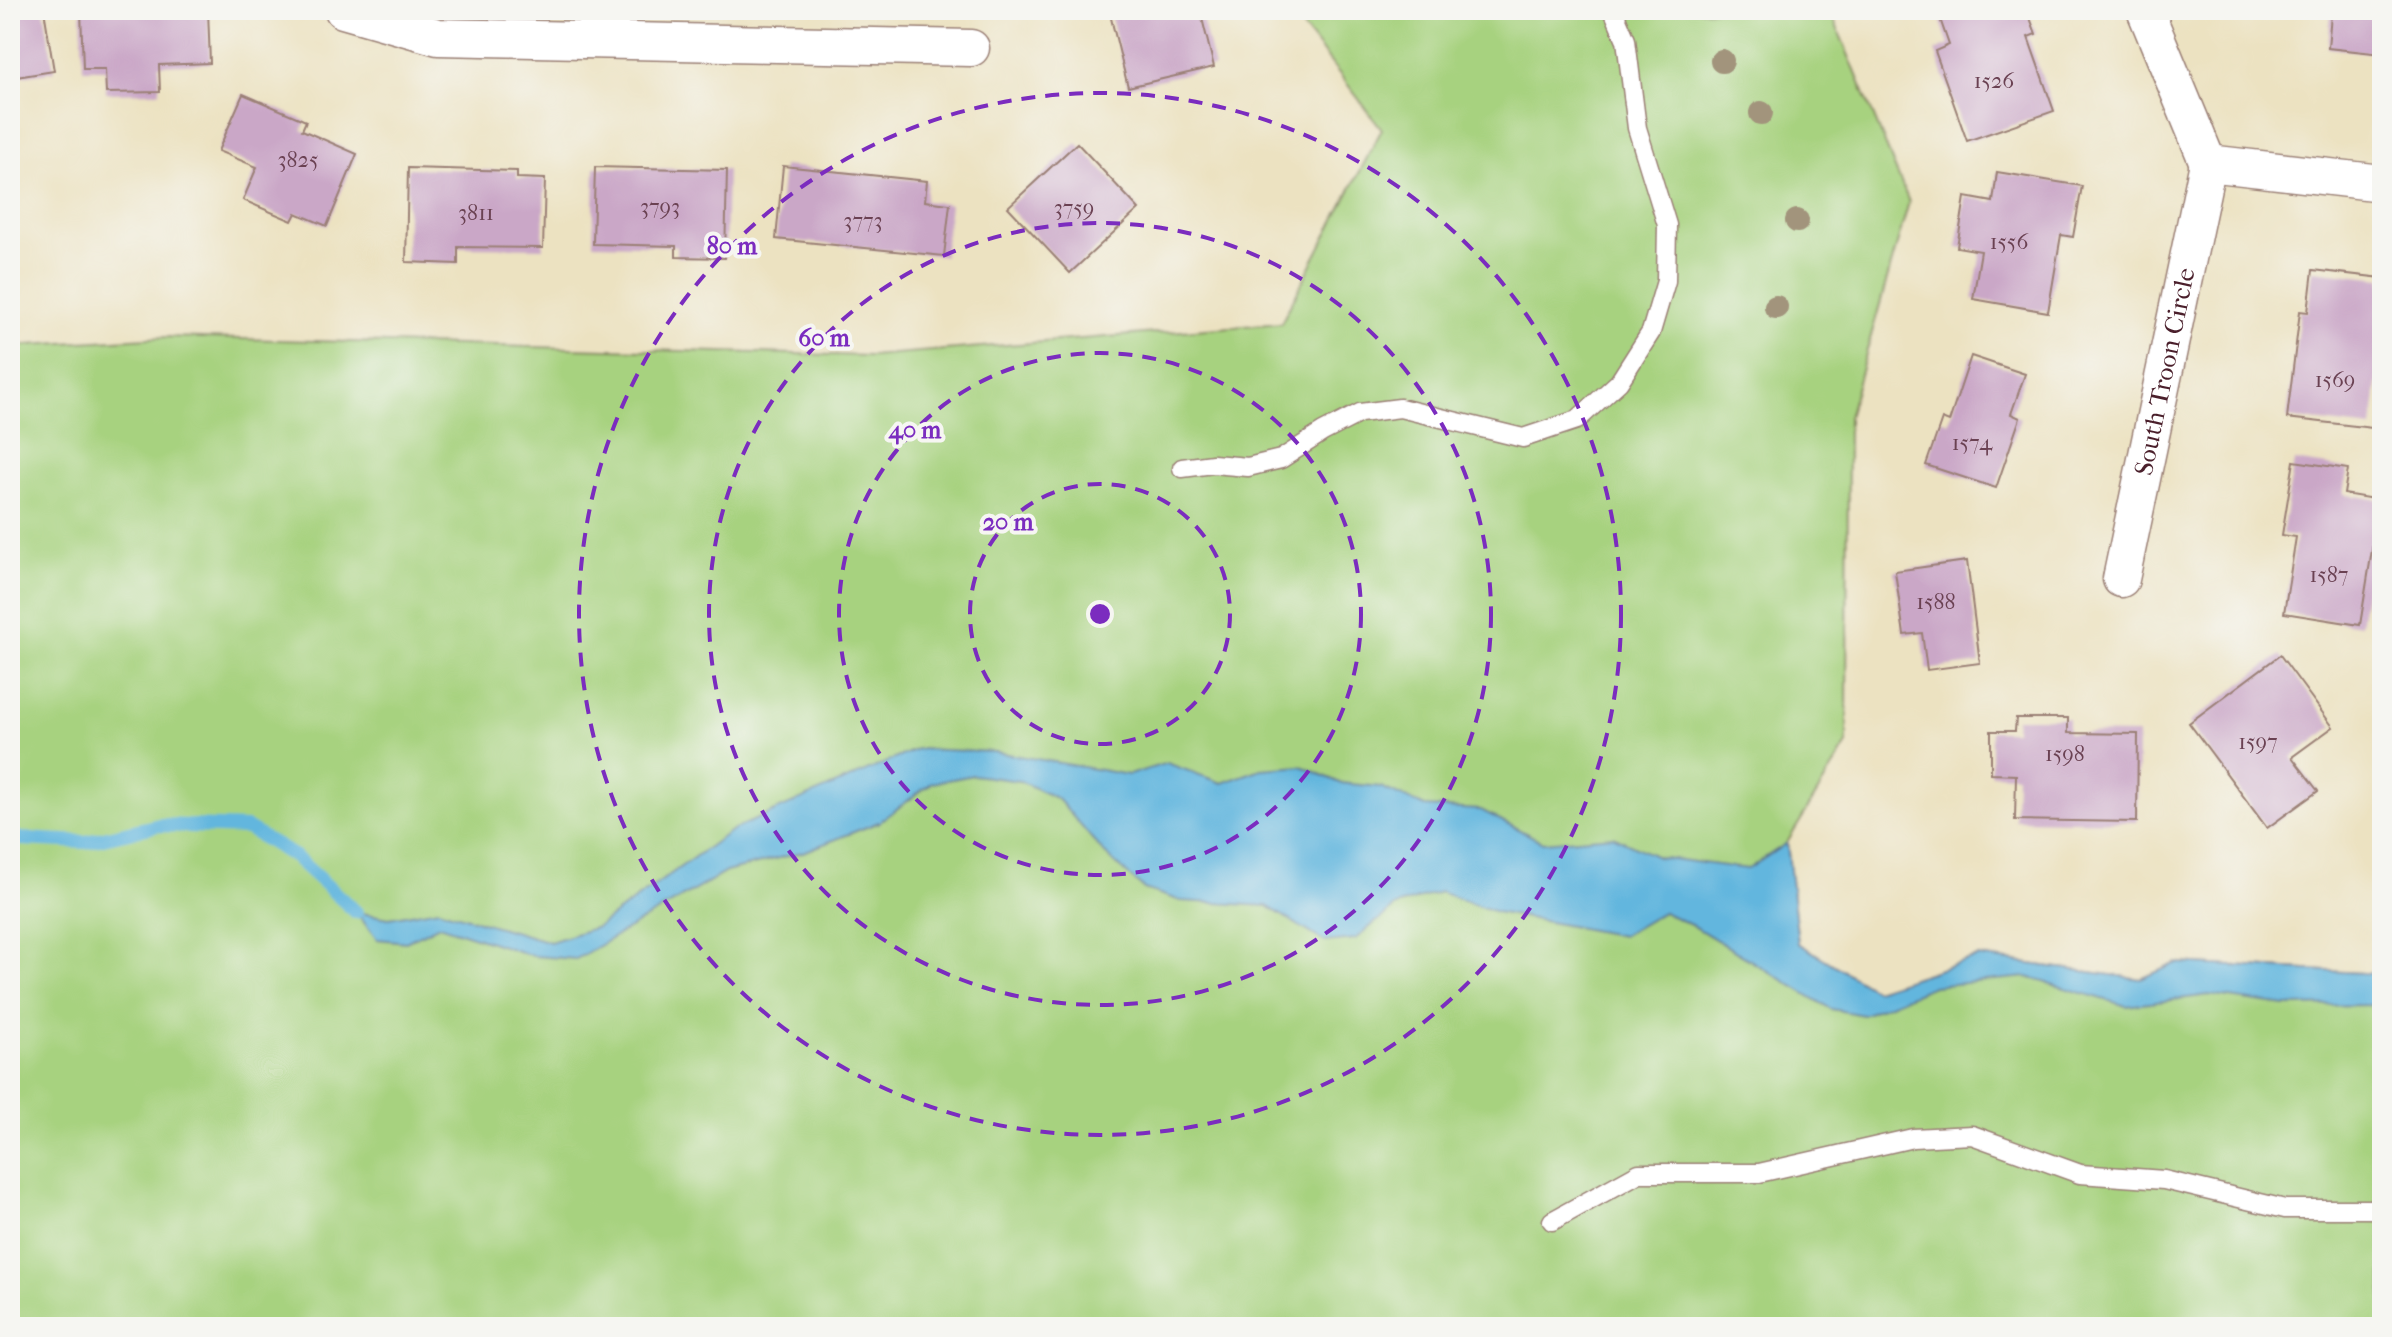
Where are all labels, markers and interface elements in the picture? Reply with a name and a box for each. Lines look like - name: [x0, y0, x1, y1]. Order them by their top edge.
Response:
- house number: 1526: [1974, 68, 2014, 94]
- house number: 3825: [278, 147, 318, 173]
- house number: 3793: [640, 194, 680, 220]
- house number: 3759: [1054, 195, 1094, 221]
- house number: 3811: [458, 200, 494, 226]
- house number: 3773: [843, 208, 883, 234]
- house number: 1556: [1990, 229, 2028, 255]
- text: 80 m: [707, 232, 758, 260]
- street label: South Troon Circle: [2128, 265, 2201, 478]
- text: 60 m: [798, 324, 851, 352]
- house number: 1569: [2315, 367, 2355, 393]
- text: 40 m: [888, 416, 942, 445]
- house number: 1574: [1952, 430, 1993, 456]
- text: 20 m: [983, 508, 1034, 536]
- house number: 1587: [2310, 562, 2348, 588]
- house number: 1588: [1916, 589, 1956, 615]
- centre of rings: [1086, 600, 1114, 628]
- house number: 1597: [2238, 729, 2278, 755]
- house number: 1598: [2045, 741, 2085, 767]

